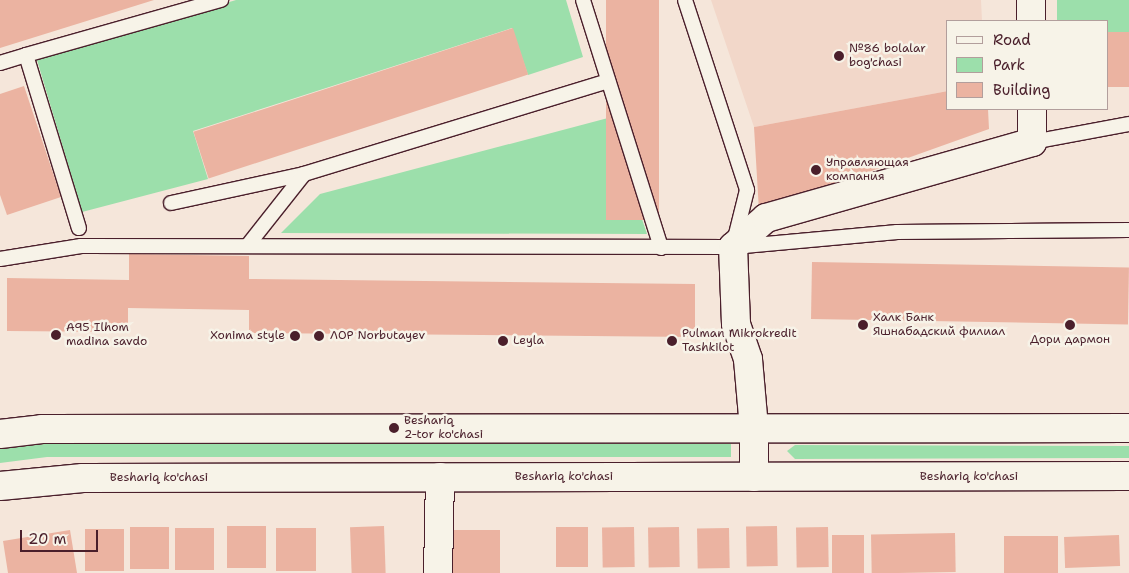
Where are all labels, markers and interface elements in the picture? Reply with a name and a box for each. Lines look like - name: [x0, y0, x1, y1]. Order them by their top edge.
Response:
- legend: [946, 20, 1109, 110]
- text: Road: [993, 30, 1031, 50]
- place label: №86 bolalar bog'chasi: [849, 42, 926, 70]
- marker: №86 bolalar bog'chasi: [833, 50, 845, 62]
- text: Park: [993, 55, 1025, 75]
- text: Building: [993, 80, 1050, 100]
- place label: Управляющая компания: [826, 156, 909, 184]
- marker: Управляющая компания: [810, 164, 822, 176]
- place label: Халк Банк Яшнабадский филиал: [873, 311, 1005, 339]
- marker: Халк Банк Яшнабадский филиал: [857, 319, 869, 331]
- marker: Дори дармон: [1064, 319, 1076, 331]
- place label: A95 Ilhom madina savdo: [66, 321, 147, 349]
- place label: Pulman Mikrokredit Tashkilot: [682, 327, 797, 355]
- marker: A95 Ilhom madina savdo: [50, 329, 62, 341]
- place label: Xonima style: [210, 329, 285, 343]
- marker: ЛОР Norbutayev: [312, 329, 326, 343]
- place label: ЛОР Norbutayev: [330, 329, 425, 343]
- marker: Xonima style: [289, 330, 301, 342]
- place label: Дори дармон: [1030, 333, 1110, 347]
- place label: Leyla: [513, 334, 544, 348]
- marker: Leyla: [497, 335, 509, 347]
- marker: Pulman Mikrokredit Tashkilot: [666, 335, 678, 347]
- place label: Beshariq 2-tor ko'chasi: [404, 414, 483, 442]
- marker: Beshariq 2-tor ko'chasi: [388, 422, 400, 434]
- street label: Beshariq ko'chasi: [515, 470, 613, 484]
- street label: Beshariq ko'chasi: [920, 470, 1018, 484]
- street label: Beshariq ko'chasi: [110, 471, 208, 485]
- scale bar: [22, 520, 100, 552]
- text: 20 m: [28, 529, 67, 549]

